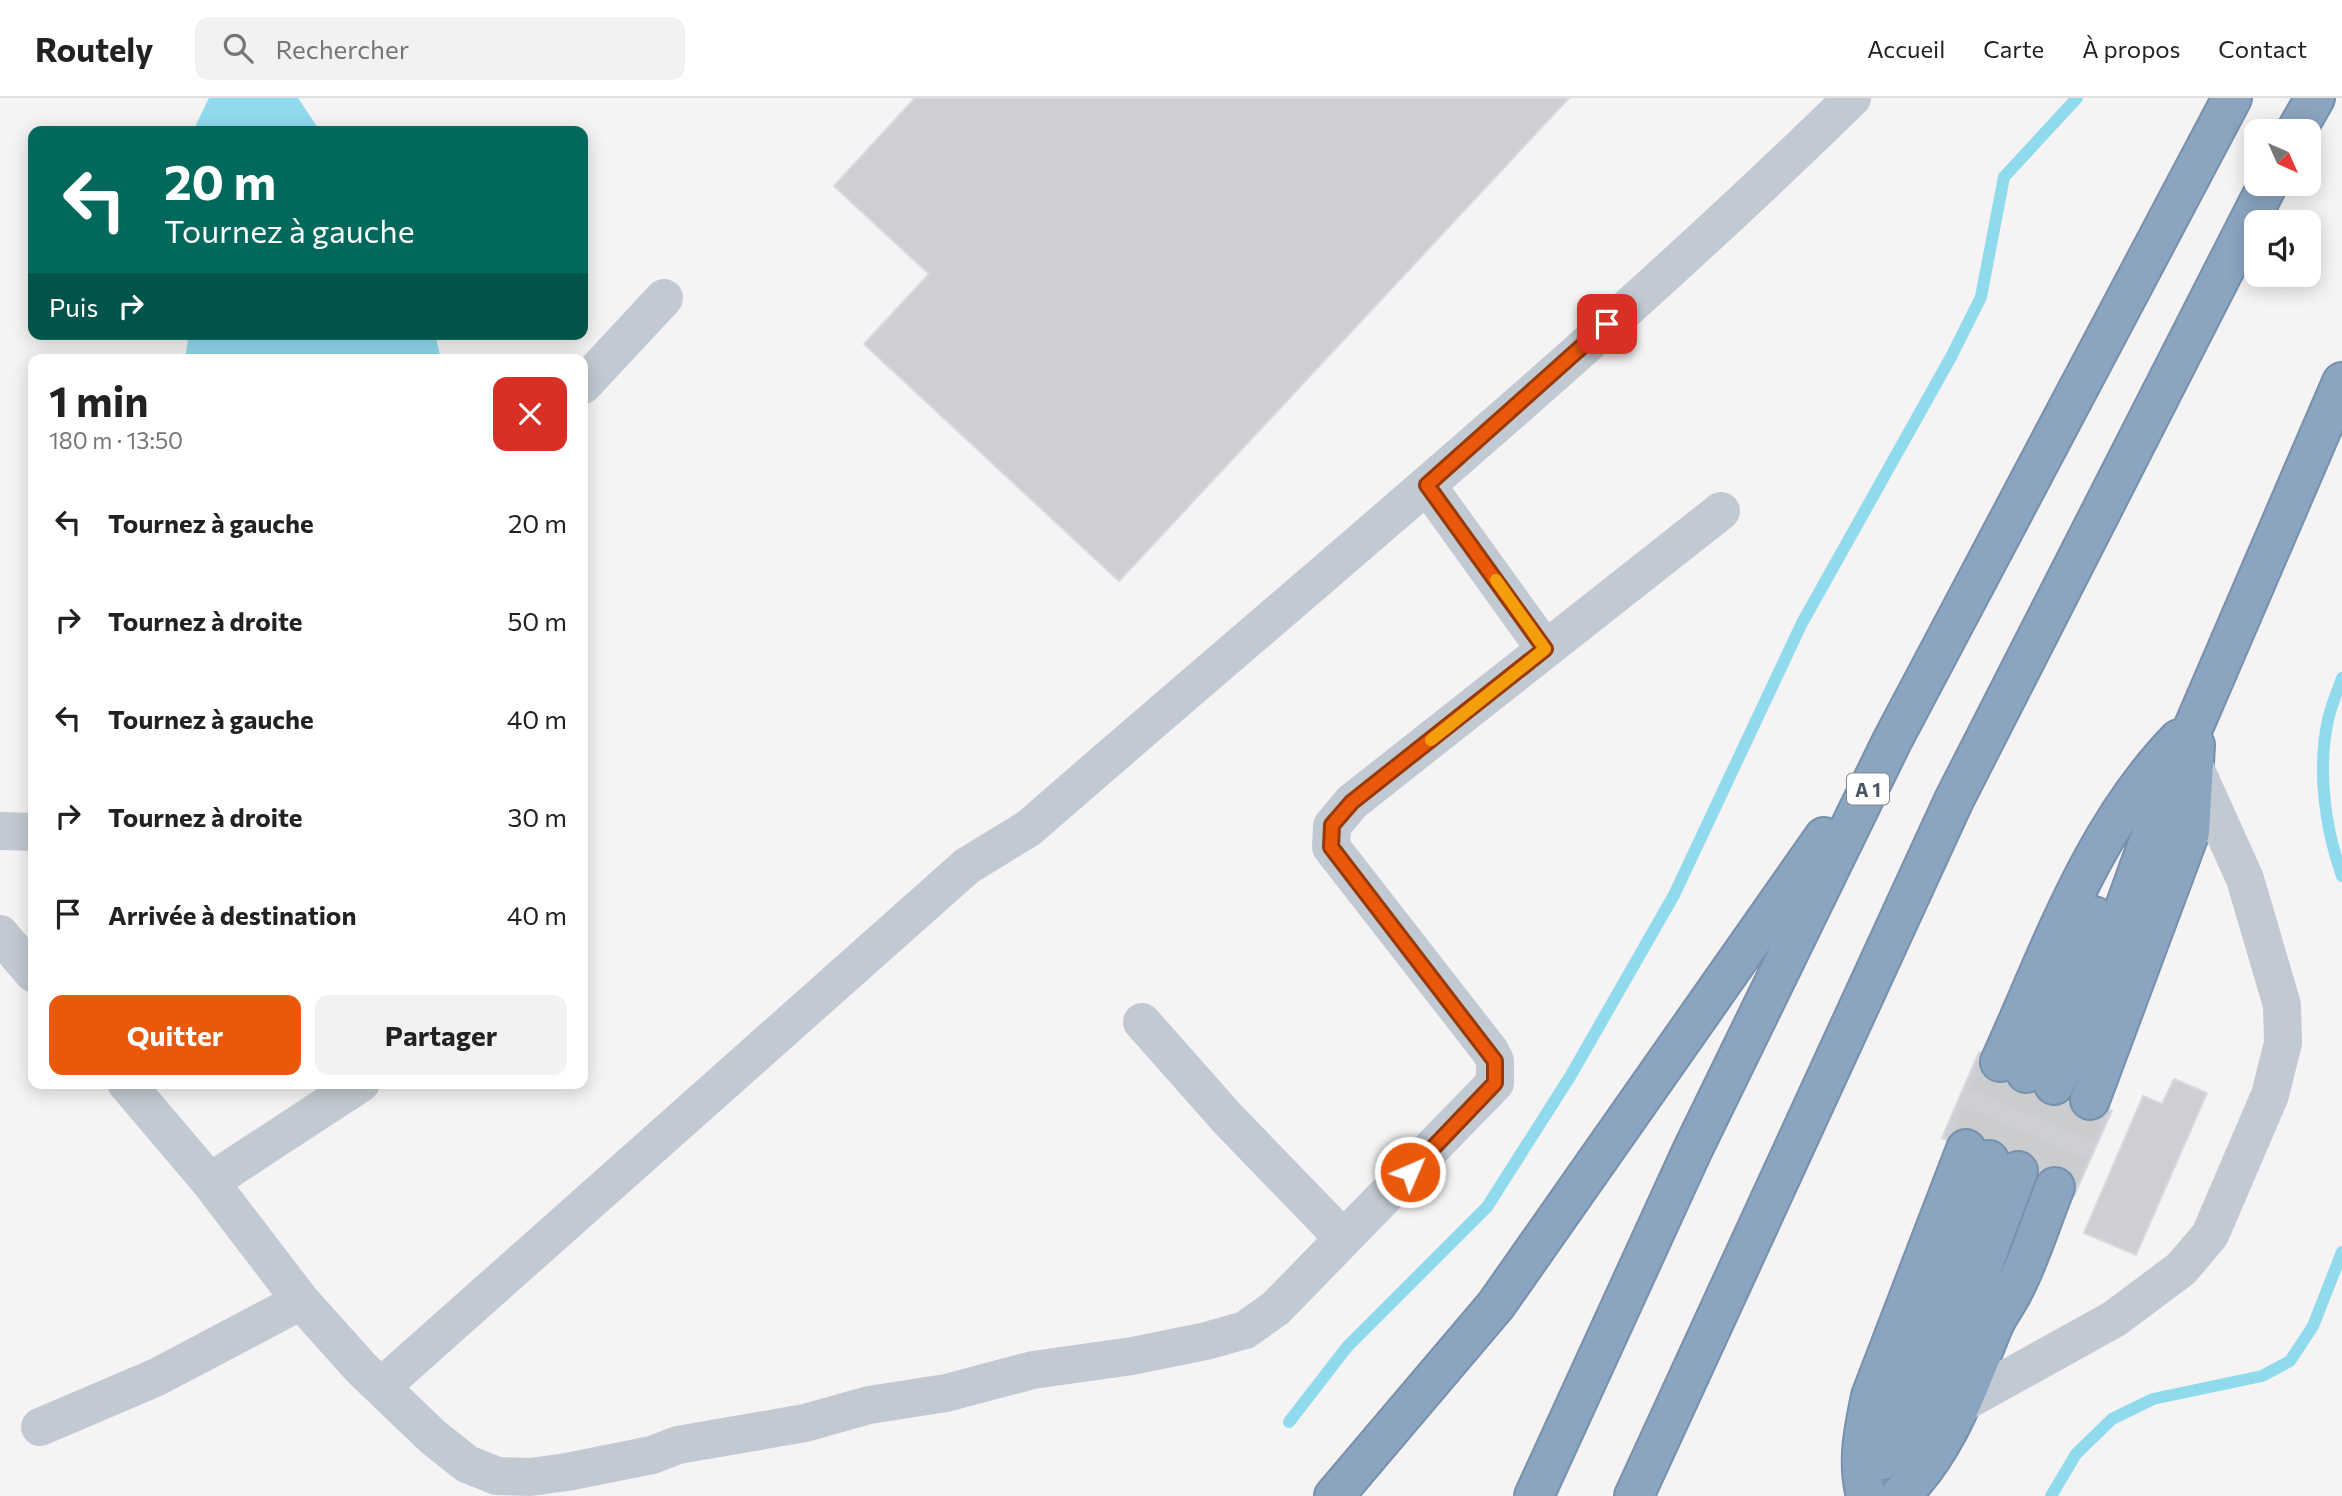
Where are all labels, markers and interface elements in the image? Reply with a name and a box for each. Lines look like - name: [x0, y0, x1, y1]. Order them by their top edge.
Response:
- search box: [195, 17, 685, 80]
- text: Routely: [35, 28, 153, 69]
- icon: search: [219, 29, 257, 67]
- text: Rechercher: [275, 33, 409, 64]
- text: Accueil: [1867, 34, 1945, 63]
- text: Carte: [1983, 34, 2044, 63]
- text: À propos: [2082, 34, 2180, 63]
- text: Contact: [2218, 34, 2307, 63]
- north arrow: [2244, 119, 2320, 196]
- map controls: [2244, 119, 2321, 287]
- text: 20 m: [164, 150, 276, 210]
- icon: left: [49, 154, 140, 245]
- text: Tournez à gauche: [164, 210, 415, 250]
- button: sound: [2244, 210, 2321, 287]
- icon: right: [112, 287, 150, 325]
- text: Puis: [49, 291, 98, 322]
- pin: [1577, 294, 1637, 354]
- icon: arrive: [1588, 305, 1626, 343]
- text: 1 min: [49, 374, 149, 426]
- button: close: [493, 377, 567, 451]
- text: 180 m · 13:50: [49, 426, 183, 454]
- icon: left: [49, 503, 87, 541]
- text: Tournez à gauche: [108, 507, 314, 538]
- text: 20 m: [508, 507, 567, 538]
- icon: right: [49, 601, 87, 639]
- text: Tournez à droite: [108, 605, 303, 636]
- text: 50 m: [507, 605, 567, 636]
- icon: left: [49, 699, 87, 737]
- text: Tournez à gauche: [108, 703, 314, 734]
- text: 40 m: [507, 703, 567, 734]
- road number: A 1: [1847, 774, 1889, 804]
- icon: right: [49, 797, 87, 835]
- text: Tournez à droite: [108, 801, 303, 832]
- text: 30 m: [508, 801, 567, 832]
- icon: arrive: [49, 895, 87, 933]
- text: Arrivée à destination: [108, 899, 356, 930]
- text: 40 m: [507, 899, 567, 930]
- button: Quitter: [49, 995, 301, 1075]
- button: Partager: [315, 995, 567, 1075]
- position arrow: [1373, 1135, 1447, 1209]

